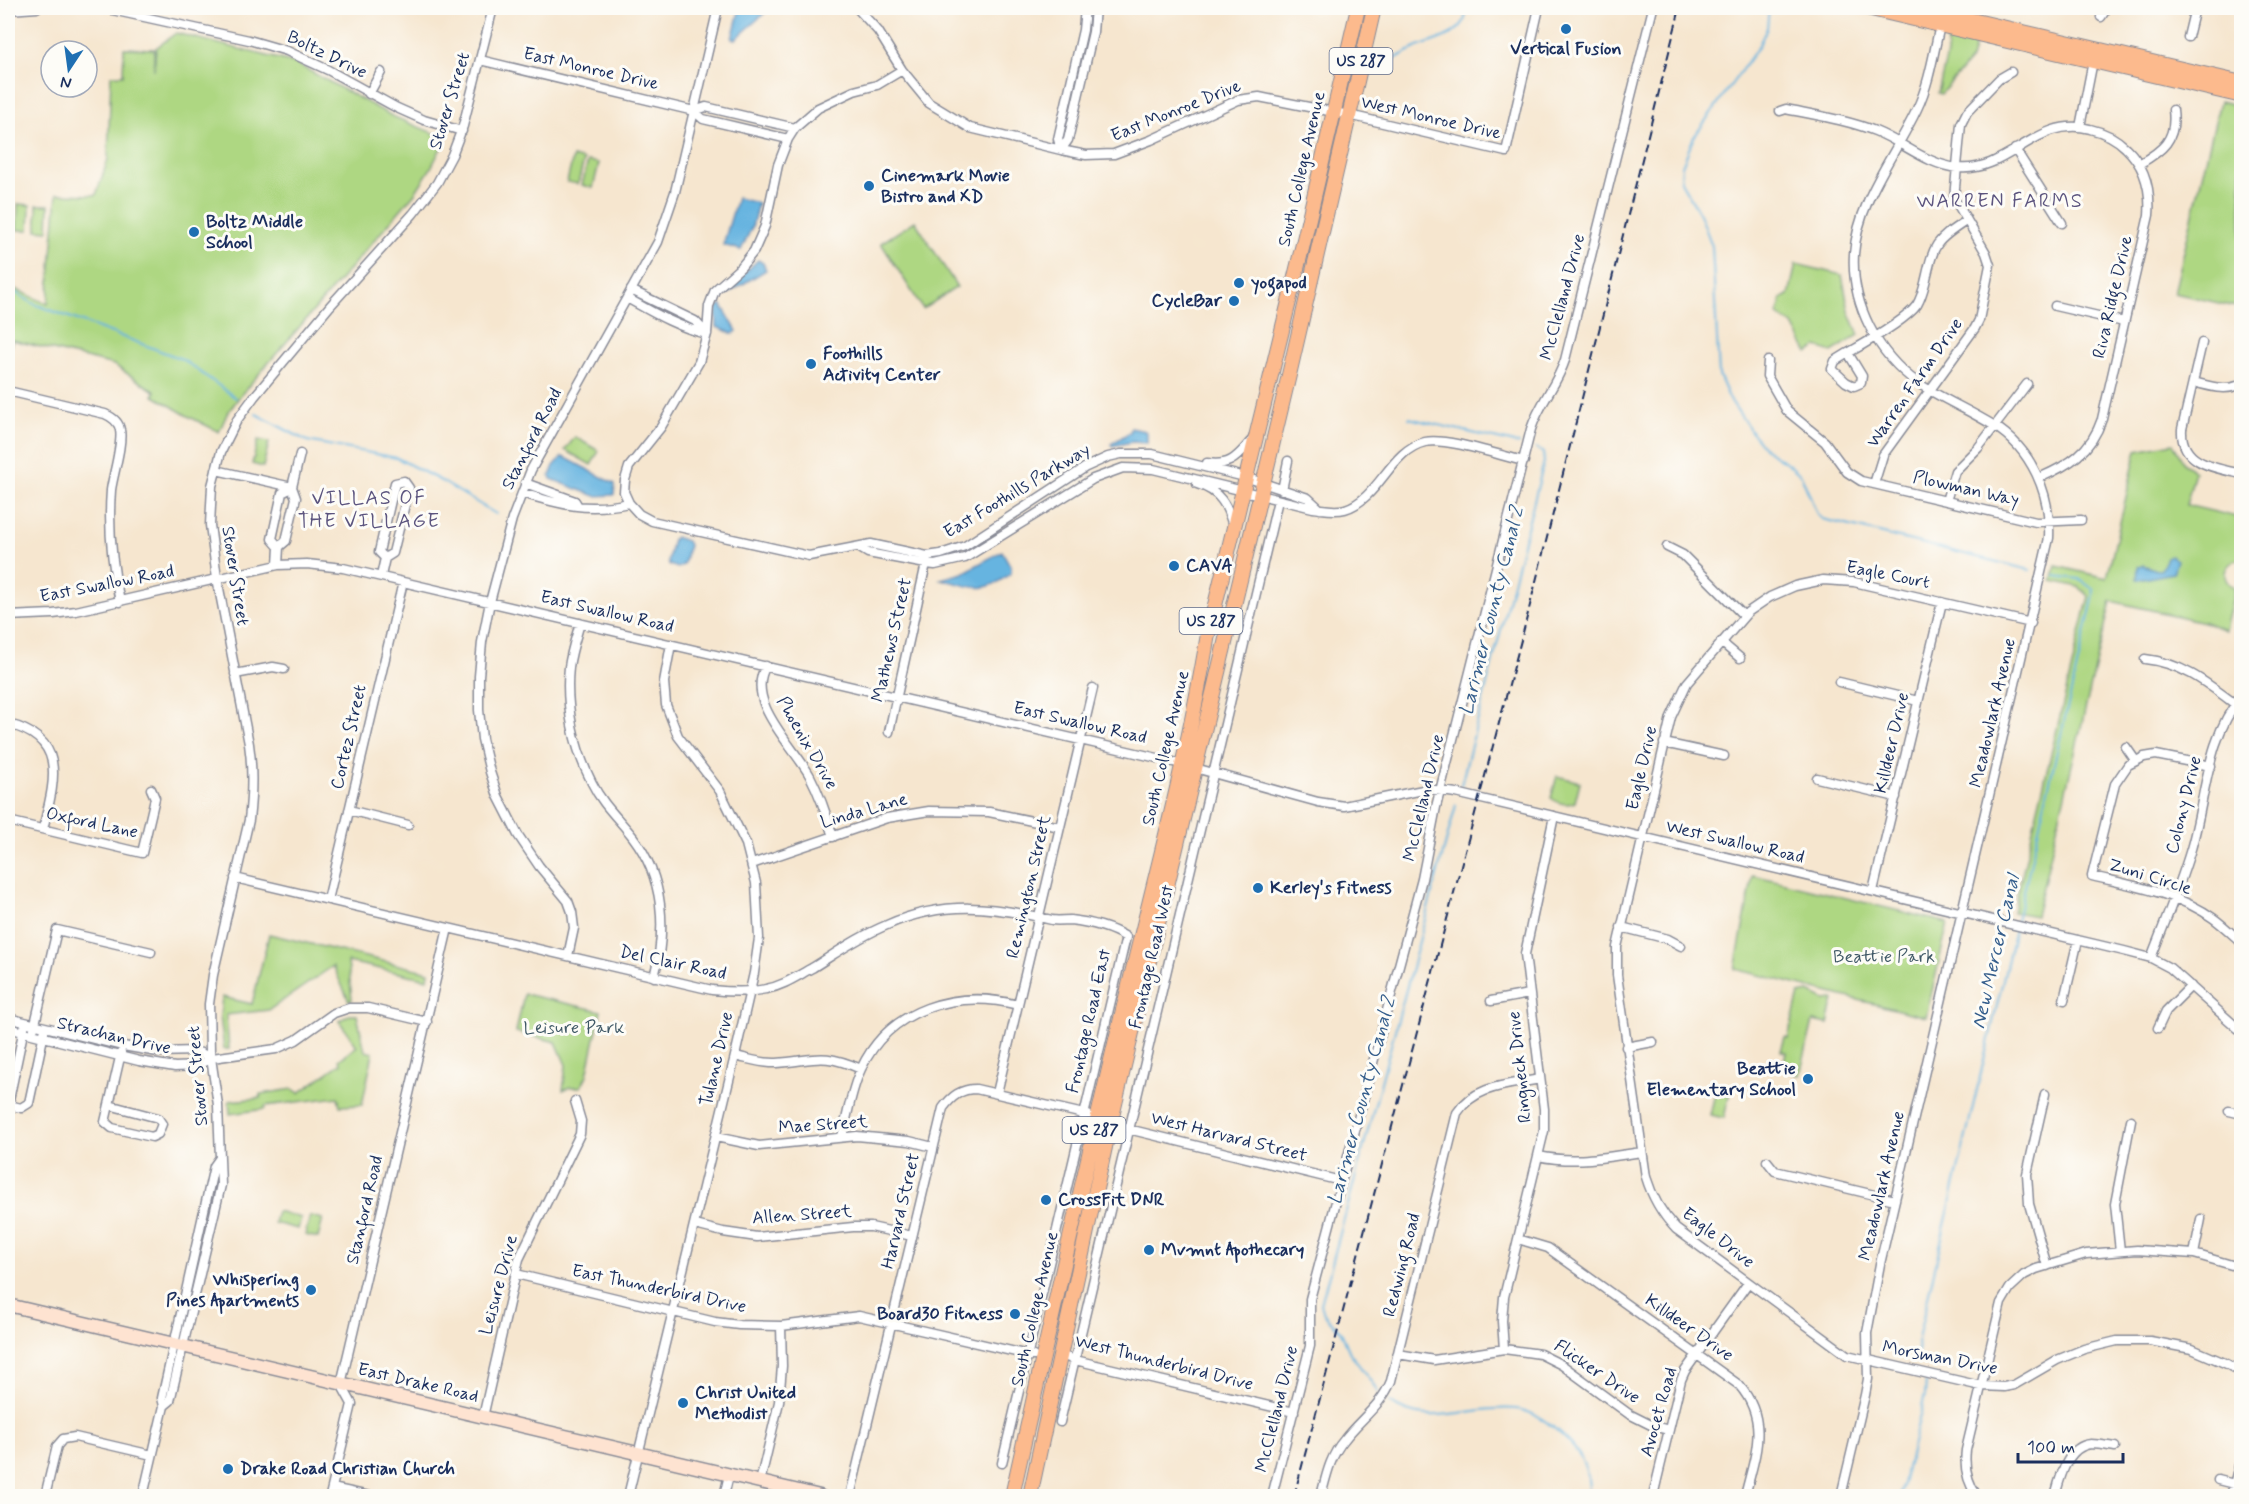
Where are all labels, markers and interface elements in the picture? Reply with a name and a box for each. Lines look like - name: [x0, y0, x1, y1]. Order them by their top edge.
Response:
- marker: Vertical Fusion: [1559, 22, 1573, 36]
- street label: Boltz Drive: [283, 25, 371, 85]
- place label: Vertical Fusion: [1510, 37, 1622, 61]
- north arrow: [39, 39, 99, 99]
- street label: East Monroe Drive: [521, 42, 661, 96]
- road number: US 287: [1330, 48, 1392, 74]
- street label: Stover Street: [424, 49, 476, 153]
- text: N: [58, 71, 74, 94]
- street label: East Monroe Drive: [1107, 74, 1245, 148]
- street label: South College Avenue: [1272, 89, 1332, 249]
- street label: West Monroe Drive: [1358, 90, 1504, 146]
- place label: Cinemark Movie Bistro and XD: [881, 164, 1010, 209]
- marker: Cinemark Movie Bistro and XD: [862, 179, 876, 193]
- district label: WARREN FARMS: [1917, 188, 2083, 215]
- place label: Boltz Middle School: [206, 210, 303, 255]
- marker: Boltz Middle School: [187, 225, 201, 239]
- street label: McClelland Drive: [1535, 231, 1591, 363]
- street label: Riva Ridge Drive: [2087, 233, 2141, 361]
- place label: yogapod: [1250, 271, 1307, 297]
- marker: yogapod: [1232, 276, 1246, 290]
- place label: CycleBar: [1151, 289, 1223, 313]
- marker: CycleBar: [1227, 294, 1241, 308]
- street label: Warren Farm Drive: [1861, 313, 1969, 453]
- place label: Foothills Activity Center: [823, 342, 941, 387]
- marker: Foothills Activity Center: [804, 357, 818, 371]
- street label: Stanford Road: [496, 384, 570, 495]
- street label: East Foothills Parkway: [939, 438, 1095, 544]
- street label: Plowman Way: [1911, 465, 2021, 513]
- district label: VILLAS OF THE VILLAGE: [298, 485, 440, 535]
- water label: Larimer County Canal 2: [1453, 502, 1531, 718]
- street label: Stover Street: [215, 524, 255, 628]
- place label: CAVA: [1186, 554, 1233, 578]
- street label: Eagle Court: [1844, 555, 1932, 595]
- street label: East Swallow Road: [38, 559, 176, 609]
- marker: CAVA: [1167, 559, 1181, 573]
- street label: Mathews Street: [866, 575, 918, 705]
- street label: East Swallow Road: [538, 585, 676, 639]
- road number: US 287: [1180, 608, 1242, 634]
- street label: Meadowlark Avenue: [1964, 636, 2022, 790]
- street label: South College Avenue: [1136, 668, 1196, 828]
- street label: Cortez Street: [325, 682, 373, 792]
- street label: Killdeer Drive: [1869, 690, 1915, 796]
- street label: Phoenix Drive: [771, 692, 843, 794]
- street label: East Swallow Road: [1011, 696, 1149, 750]
- street label: Eagle Drive: [1621, 723, 1663, 813]
- street label: McClelland Drive: [1398, 732, 1450, 864]
- street label: Colony Drive: [2160, 753, 2208, 857]
- street label: Linda Lane: [818, 787, 910, 835]
- street label: Oxford Lane: [43, 802, 140, 846]
- street label: Remington Street: [1001, 813, 1057, 961]
- street label: West Swallow Road: [1663, 814, 1807, 870]
- street label: Zuni Circle: [2106, 853, 2195, 901]
- water label: New Mercer Canal: [1965, 869, 2028, 1032]
- place label: Kerley's Fitness: [1270, 876, 1392, 900]
- marker: Kerley's Fitness: [1251, 881, 1265, 895]
- street label: Frontage Road West: [1124, 882, 1181, 1032]
- street label: Del Clair Road: [617, 940, 729, 986]
- park label: Beattie Park: [1833, 945, 1935, 969]
- street label: Frontage Road East: [1061, 946, 1118, 1096]
- water label: Larimer County Canal 2: [1321, 992, 1403, 1208]
- street label: Tulane Drive: [695, 1010, 739, 1108]
- street label: Ringneck Drive: [1502, 1010, 1539, 1124]
- street label: Strachan Drive: [55, 1011, 173, 1061]
- park label: Leisure Park: [524, 1016, 624, 1040]
- street label: Stover Street: [182, 1025, 214, 1127]
- place label: Beattie Elementary School: [1646, 1057, 1796, 1102]
- marker: Beattie Elementary School: [1801, 1072, 1815, 1086]
- street label: West Harvard Street: [1148, 1106, 1310, 1168]
- street label: Meadowlark Avenue: [1853, 1109, 1911, 1263]
- street label: Mae Street: [777, 1110, 869, 1140]
- road number: US 287: [1062, 1117, 1126, 1143]
- street label: Harvard Street: [876, 1151, 926, 1271]
- street label: Stanford Road: [341, 1153, 391, 1267]
- place label: CrossFit DNR: [1058, 1188, 1165, 1212]
- marker: CrossFit DNR: [1039, 1193, 1053, 1207]
- street label: Allen Street: [751, 1200, 853, 1230]
- street label: Eagle Drive: [1677, 1202, 1759, 1274]
- street label: Redwing Road: [1377, 1211, 1428, 1320]
- street label: South College Avenue: [1005, 1229, 1065, 1389]
- street label: Leisure Drive: [474, 1232, 524, 1338]
- place label: Mvmnt Apothecary: [1161, 1238, 1304, 1263]
- marker: Mvmnt Apothecary: [1142, 1243, 1156, 1257]
- street label: East Thunderbird Drive: [569, 1259, 749, 1319]
- place label: Whispering Pines Apartments: [166, 1268, 299, 1314]
- marker: Whispering Pines Apartments: [304, 1283, 318, 1297]
- street label: Killdeer Drive: [1640, 1289, 1738, 1367]
- place label: Board30 Fitness: [877, 1302, 1003, 1326]
- marker: Board30 Fitness: [1008, 1307, 1022, 1321]
- street label: West Thunderbird Drive: [1072, 1329, 1256, 1397]
- street label: Flicker Drive: [1549, 1334, 1645, 1410]
- street label: Morsman Drive: [1880, 1335, 2000, 1381]
- street label: McClelland Drive: [1250, 1343, 1304, 1475]
- street label: East Drake Road: [355, 1357, 481, 1409]
- street label: Avocet Road: [1635, 1364, 1683, 1460]
- place label: Christ United Methodist: [695, 1381, 796, 1426]
- marker: Christ United Methodist: [676, 1396, 690, 1410]
- scale bar: [2018, 1426, 2123, 1464]
- text: 100 m: [2027, 1436, 2075, 1460]
- place label: Drake Road Christian Church: [240, 1457, 455, 1481]
- marker: Drake Road Christian Church: [221, 1462, 235, 1476]

